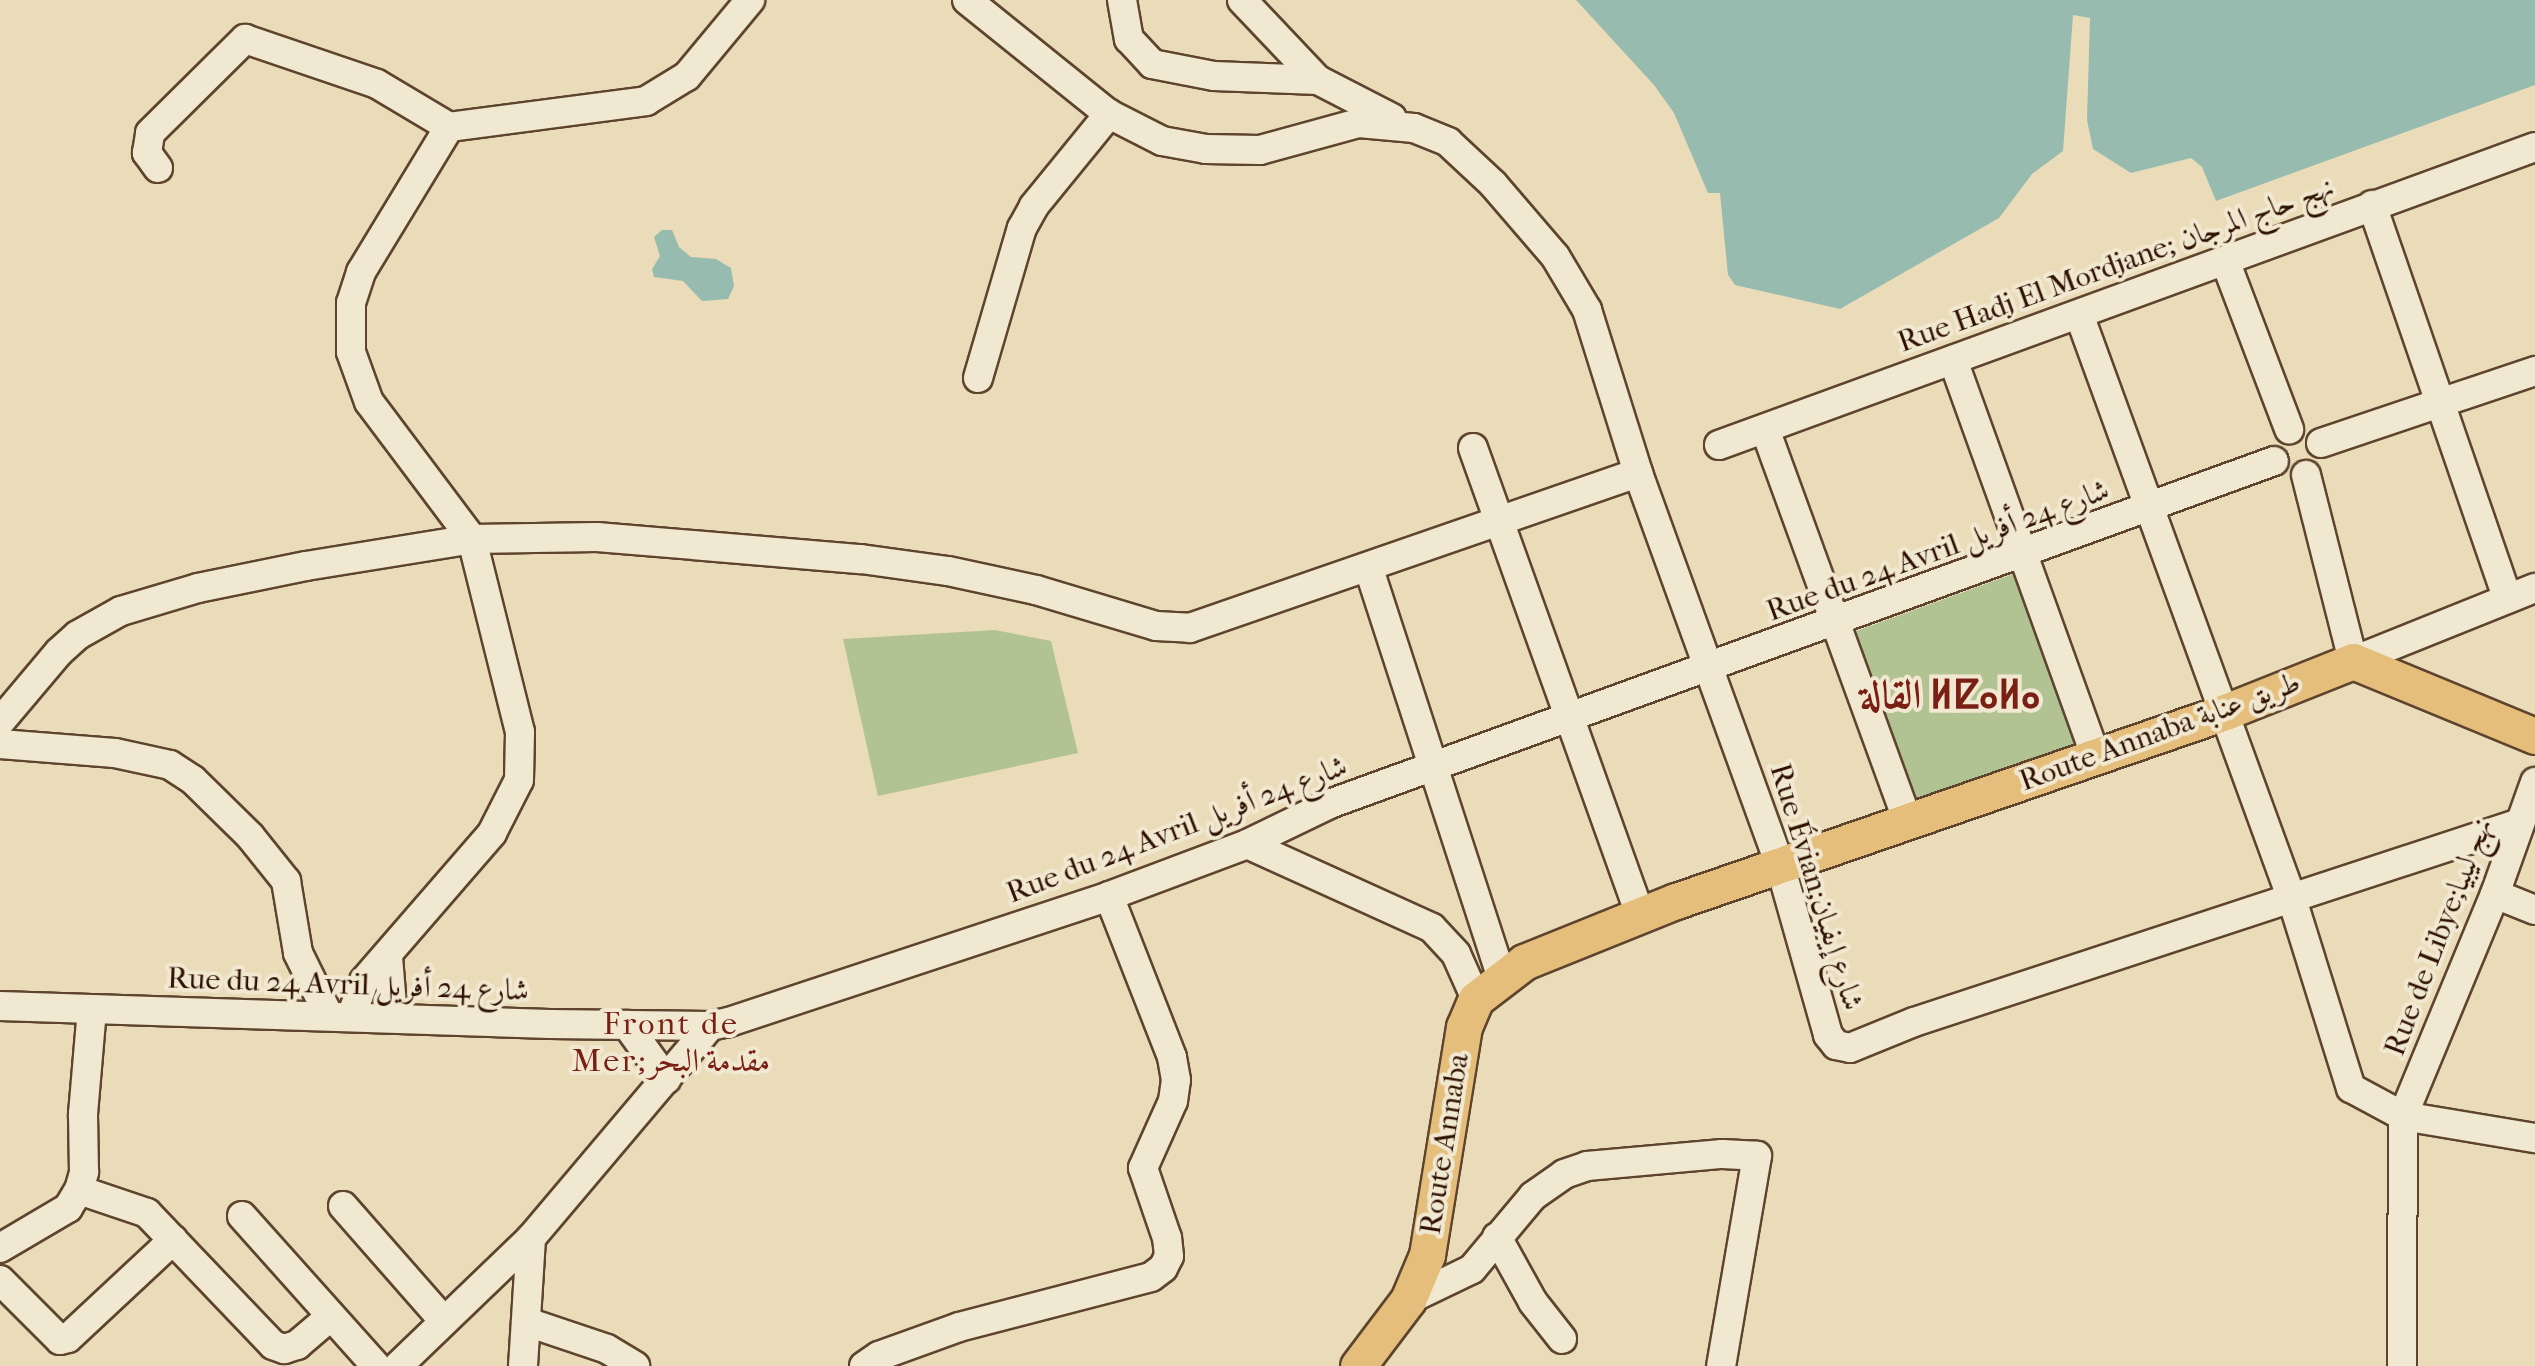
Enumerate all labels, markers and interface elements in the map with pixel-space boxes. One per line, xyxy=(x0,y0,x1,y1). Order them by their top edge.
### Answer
street label: Rue Hadj El Mordjane; نهج حاج المرجان xyxy=(1893,169,2339,361)
street label: Rue du 24 Avril شارع 24 أفريل xyxy=(1762,472,2114,630)
street label: Route Annaba طريق عنابة xyxy=(2015,664,2305,800)
district label: القالة ⵍⵇⴰⵍⴰ xyxy=(1860,671,2040,719)
street label: Rue du 24 Avril شارع 24 أفريل xyxy=(1002,748,1352,912)
street label: Rue Évian;شارع إيفيان xyxy=(1761,759,1871,1015)
street label: Rue de Libye;نهج ليبيا xyxy=(2377,813,2501,1061)
street label: Rue du 24 Avril شارع 24 أفريل xyxy=(167,961,529,1009)
district label: Front de Mer;مقدمة البحر xyxy=(577,1006,765,1081)
street label: Route Annaba xyxy=(1413,1051,1477,1237)

